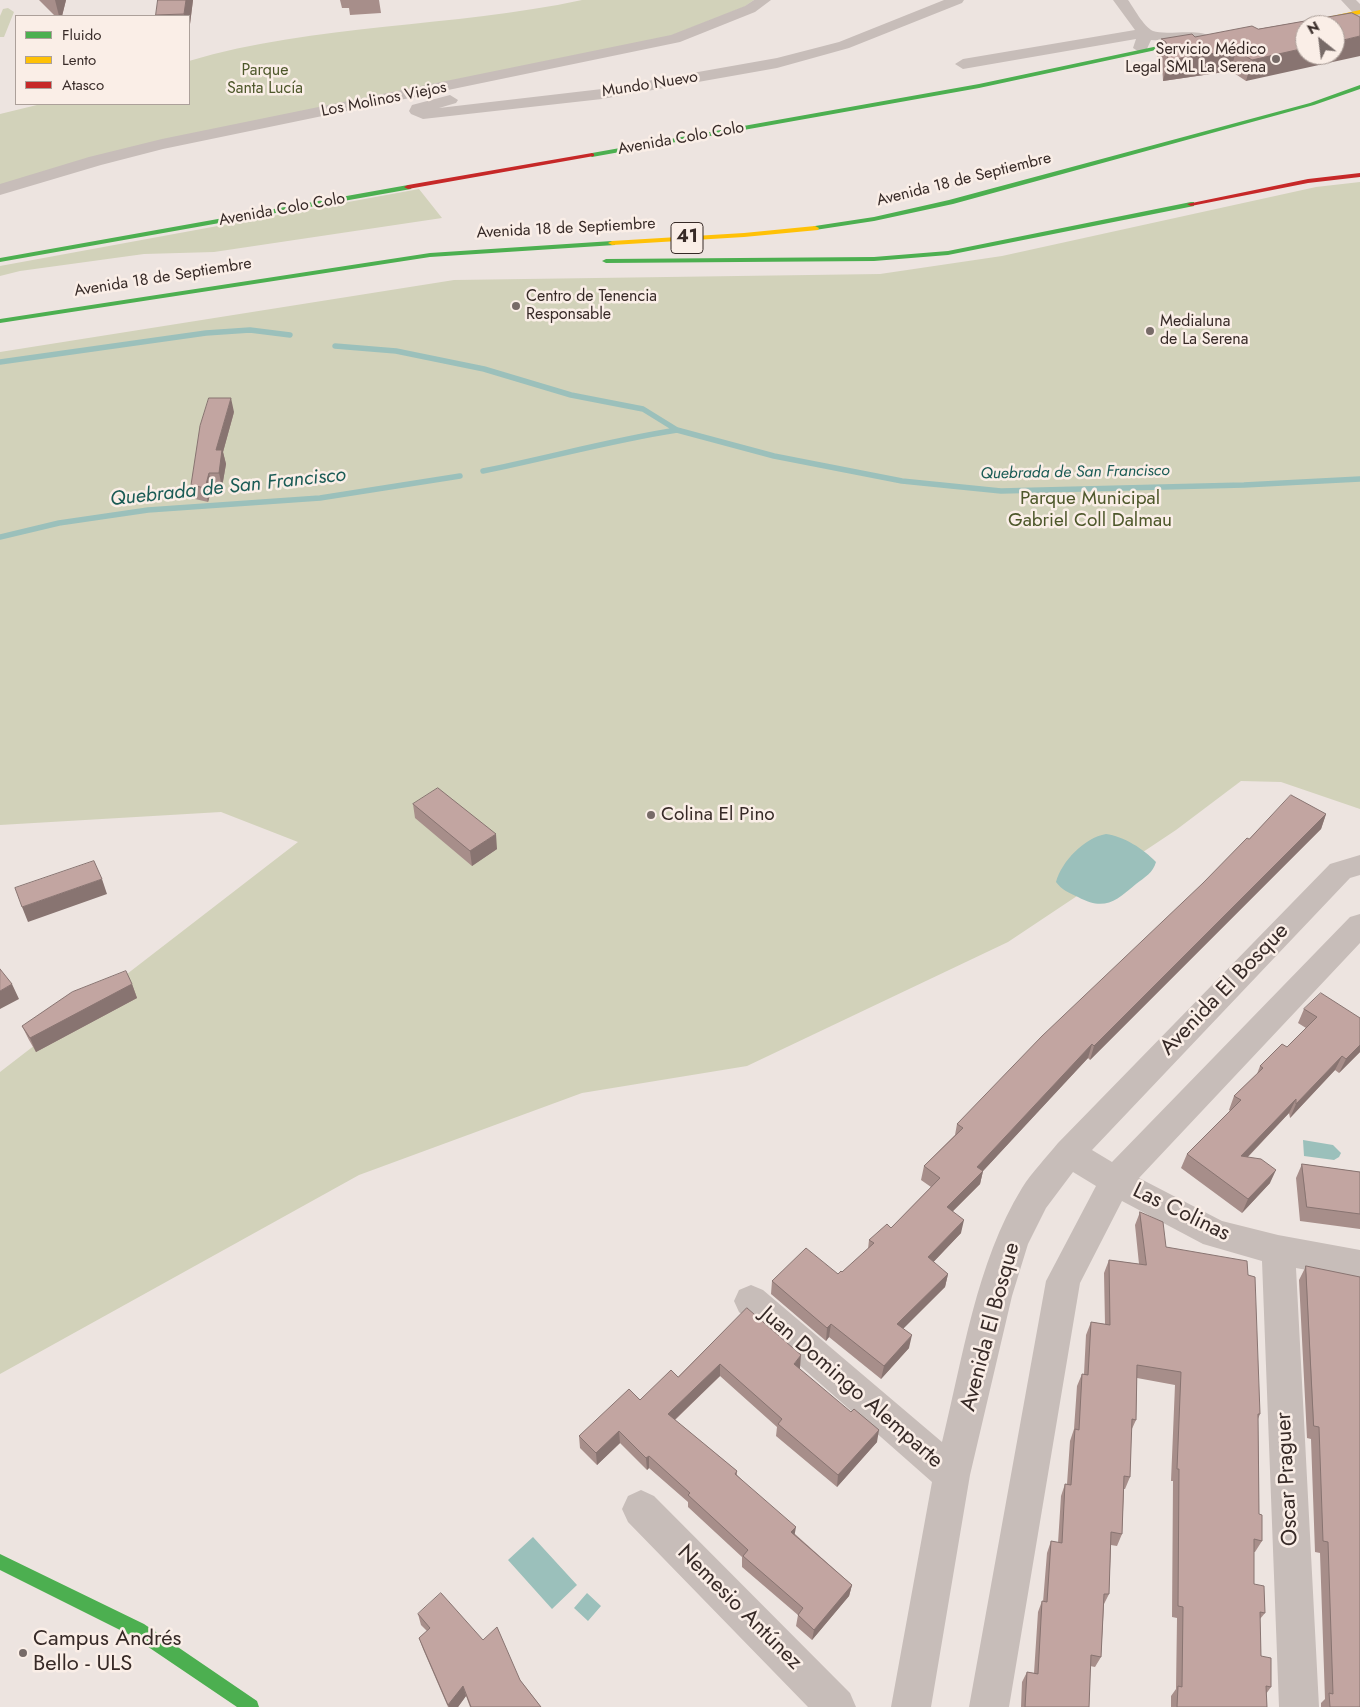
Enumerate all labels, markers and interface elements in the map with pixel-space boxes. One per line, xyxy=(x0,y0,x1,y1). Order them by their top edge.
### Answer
legend xyxy=(15,15,190,105)
north arrow xyxy=(1295,15,1345,65)
text: N xyxy=(1303,16,1323,39)
text: Fluido xyxy=(62,24,101,46)
place label: Servicio Médico Legal SML La Serena xyxy=(1125,40,1266,78)
text: Lento xyxy=(62,49,96,71)
marker: Servicio Médico Legal SML La Serena xyxy=(1270,53,1282,65)
park label: Parque Santa Lucía xyxy=(227,61,303,99)
street label: Mundo Nuevo xyxy=(601,68,699,102)
text: Atasco xyxy=(62,74,104,96)
street label: Los Molinos Viejos xyxy=(320,78,448,122)
street label: Avenida Colo Colo xyxy=(616,118,746,160)
street label: Avenida 18 de Septiembre xyxy=(875,149,1053,211)
street label: Avenida Colo Colo xyxy=(217,189,347,231)
street label: Avenida 18 de Septiembre xyxy=(476,215,656,243)
road number: 41 xyxy=(671,222,703,254)
street label: Avenida 18 de Septiembre xyxy=(73,254,253,302)
place label: Centro de Tenencia Responsable xyxy=(526,287,657,325)
marker: Centro de Tenencia Responsable xyxy=(510,300,522,312)
place label: Medialuna de La Serena xyxy=(1160,312,1248,350)
marker: Medialuna de La Serena xyxy=(1144,325,1156,337)
water label: Quebrada de San Francisco xyxy=(980,462,1170,484)
water label: Quebrada de San Francisco xyxy=(109,464,347,512)
park label: Parque Municipal Gabriel Coll Dalmau xyxy=(1008,488,1172,532)
place label: Colina El Pino xyxy=(661,804,775,826)
marker: Colina El Pino xyxy=(645,809,657,821)
street label: Avenida El Bosque xyxy=(1155,918,1295,1062)
street label: Las Colinas xyxy=(1128,1178,1234,1248)
street label: Avenida El Bosque xyxy=(956,1240,1026,1414)
street label: Juan Domingo Alemparte xyxy=(754,1301,948,1475)
street label: Oscar Praguer xyxy=(1271,1411,1305,1547)
street label: Nemesio Antúnez xyxy=(671,1540,807,1676)
place label: Campus Andrés Bello - ULS xyxy=(33,1627,181,1678)
marker: Campus Andrés Bello - ULS xyxy=(17,1647,29,1659)

